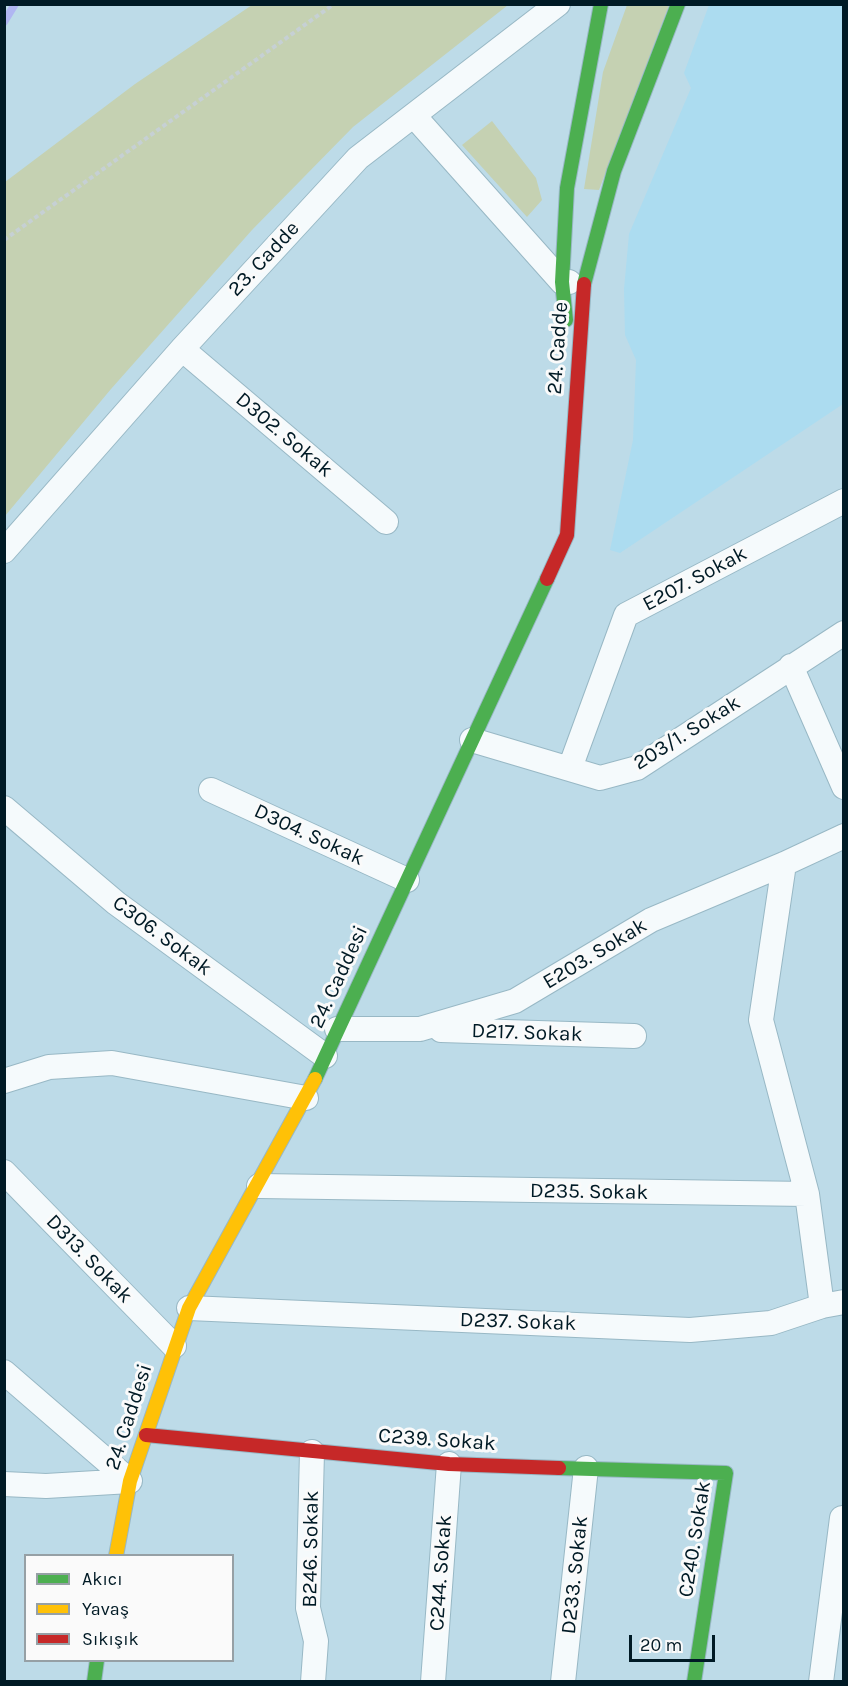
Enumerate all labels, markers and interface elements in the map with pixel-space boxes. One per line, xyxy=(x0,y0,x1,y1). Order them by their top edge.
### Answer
street label: 23. Cadde xyxy=(223,216,305,302)
street label: 24. Cadde xyxy=(542,301,574,395)
street label: D302. Sokak xyxy=(230,387,338,483)
street label: E207. Sokak xyxy=(639,541,751,617)
street label: 203/1. Sokak xyxy=(629,690,745,776)
street label: D304. Sokak xyxy=(250,799,368,871)
street label: C306. Sokak xyxy=(107,890,217,982)
street label: E203. Sokak xyxy=(538,913,652,995)
street label: 24. Caddesi xyxy=(304,922,374,1032)
street label: D217. Sokak xyxy=(471,1018,583,1048)
street label: D235. Sokak xyxy=(530,1178,648,1206)
street label: D313. Sokak xyxy=(40,1209,138,1309)
street label: D237. Sokak xyxy=(459,1307,577,1337)
street label: 24. Caddesi xyxy=(100,1361,158,1473)
street label: C239. Sokak xyxy=(377,1423,497,1457)
street label: C240. Sokak xyxy=(673,1479,717,1599)
street label: B246. Sokak xyxy=(297,1490,325,1608)
street label: C244. Sokak xyxy=(424,1514,458,1632)
street label: D233. Sokak xyxy=(556,1515,594,1635)
legend xyxy=(24,1554,234,1662)
text: Akıcı xyxy=(82,1568,123,1590)
text: Yavaş xyxy=(82,1598,129,1620)
scale bar xyxy=(632,1623,718,1661)
text: Sıkışık xyxy=(82,1628,139,1650)
text: 20 m xyxy=(640,1634,682,1656)

